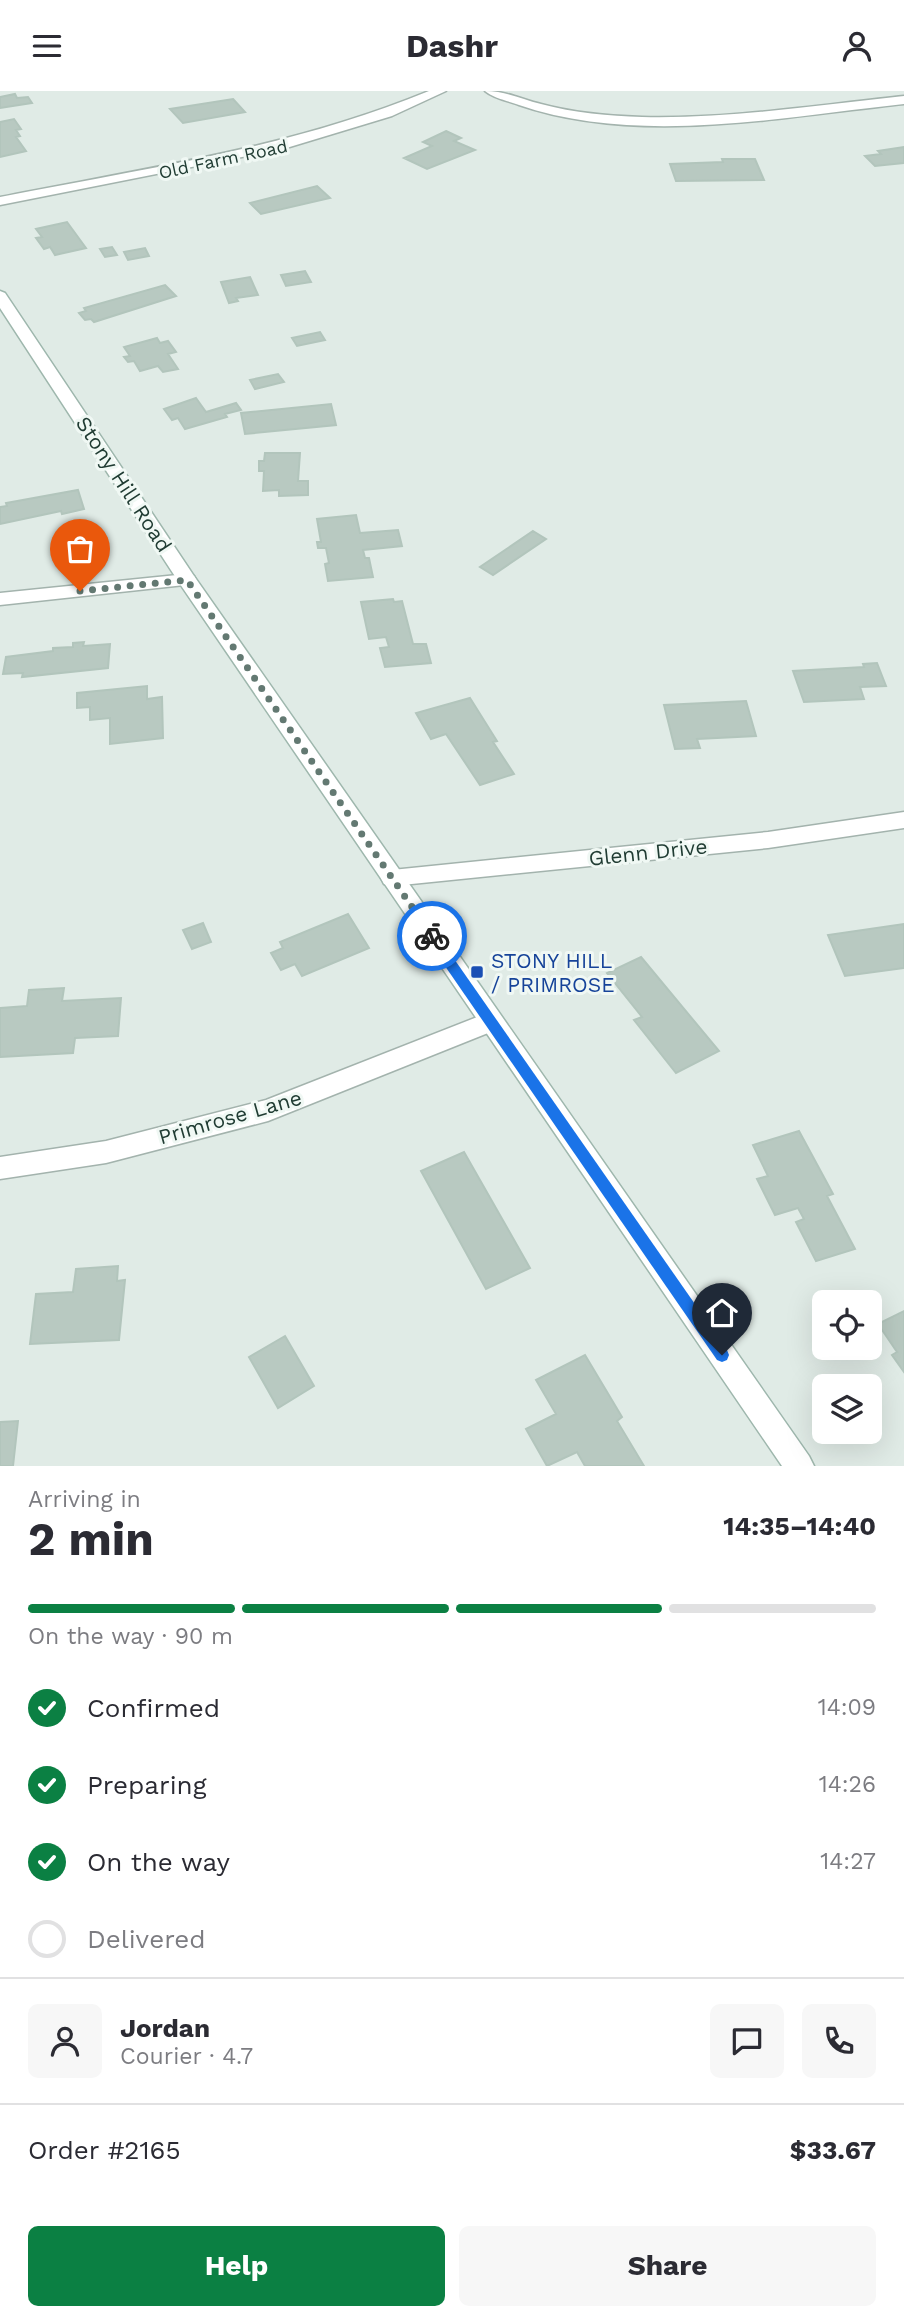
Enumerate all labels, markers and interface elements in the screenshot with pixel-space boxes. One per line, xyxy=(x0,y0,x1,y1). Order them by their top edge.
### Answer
icon: menu xyxy=(28,27,66,65)
text: Dashr xyxy=(406,27,498,65)
icon: person xyxy=(838,27,876,65)
street label: Old Farm Road xyxy=(157,135,289,183)
street label: Stony Hill Road xyxy=(71,412,177,556)
pin xyxy=(50,519,110,591)
icon: bag xyxy=(61,530,99,568)
street label: Glenn Drive xyxy=(587,833,709,871)
courier xyxy=(397,901,467,971)
icon: bike xyxy=(413,917,451,955)
place label: STONY HILL / PRIMROSE xyxy=(491,948,615,997)
marker: STONY HILL / PRIMROSE xyxy=(469,964,485,980)
street label: Primrose Lane xyxy=(156,1085,304,1149)
pin xyxy=(692,1283,752,1355)
map controls xyxy=(812,1290,882,1444)
button: locate xyxy=(812,1290,882,1360)
icon: home xyxy=(703,1294,741,1332)
button: layers xyxy=(812,1374,882,1444)
text: Arriving in xyxy=(28,1486,141,1513)
text: 14:35–14:40 xyxy=(723,1511,876,1541)
text: 2 min xyxy=(28,1512,154,1566)
text: On the way · 90 m xyxy=(28,1623,233,1650)
icon: check xyxy=(28,1689,66,1727)
text: Confirmed xyxy=(87,1693,220,1723)
text: 14:09 xyxy=(818,1694,876,1721)
icon: check xyxy=(28,1766,66,1804)
text: Preparing xyxy=(87,1770,207,1800)
text: 14:26 xyxy=(819,1771,876,1798)
icon: check xyxy=(28,1843,66,1881)
text: On the way xyxy=(87,1847,230,1877)
text: 14:27 xyxy=(820,1848,876,1875)
text: Delivered xyxy=(87,1924,206,1954)
button: person xyxy=(28,2004,102,2078)
button: chat xyxy=(710,2004,784,2078)
button: phone xyxy=(802,2004,876,2078)
text: Jordan xyxy=(120,2013,210,2043)
text: Courier · 4.7 xyxy=(120,2043,253,2070)
text: Order #2165 xyxy=(28,2135,181,2165)
text: $33.67 xyxy=(790,2135,876,2165)
button: Help xyxy=(28,2226,445,2306)
button: Share xyxy=(459,2226,876,2306)

